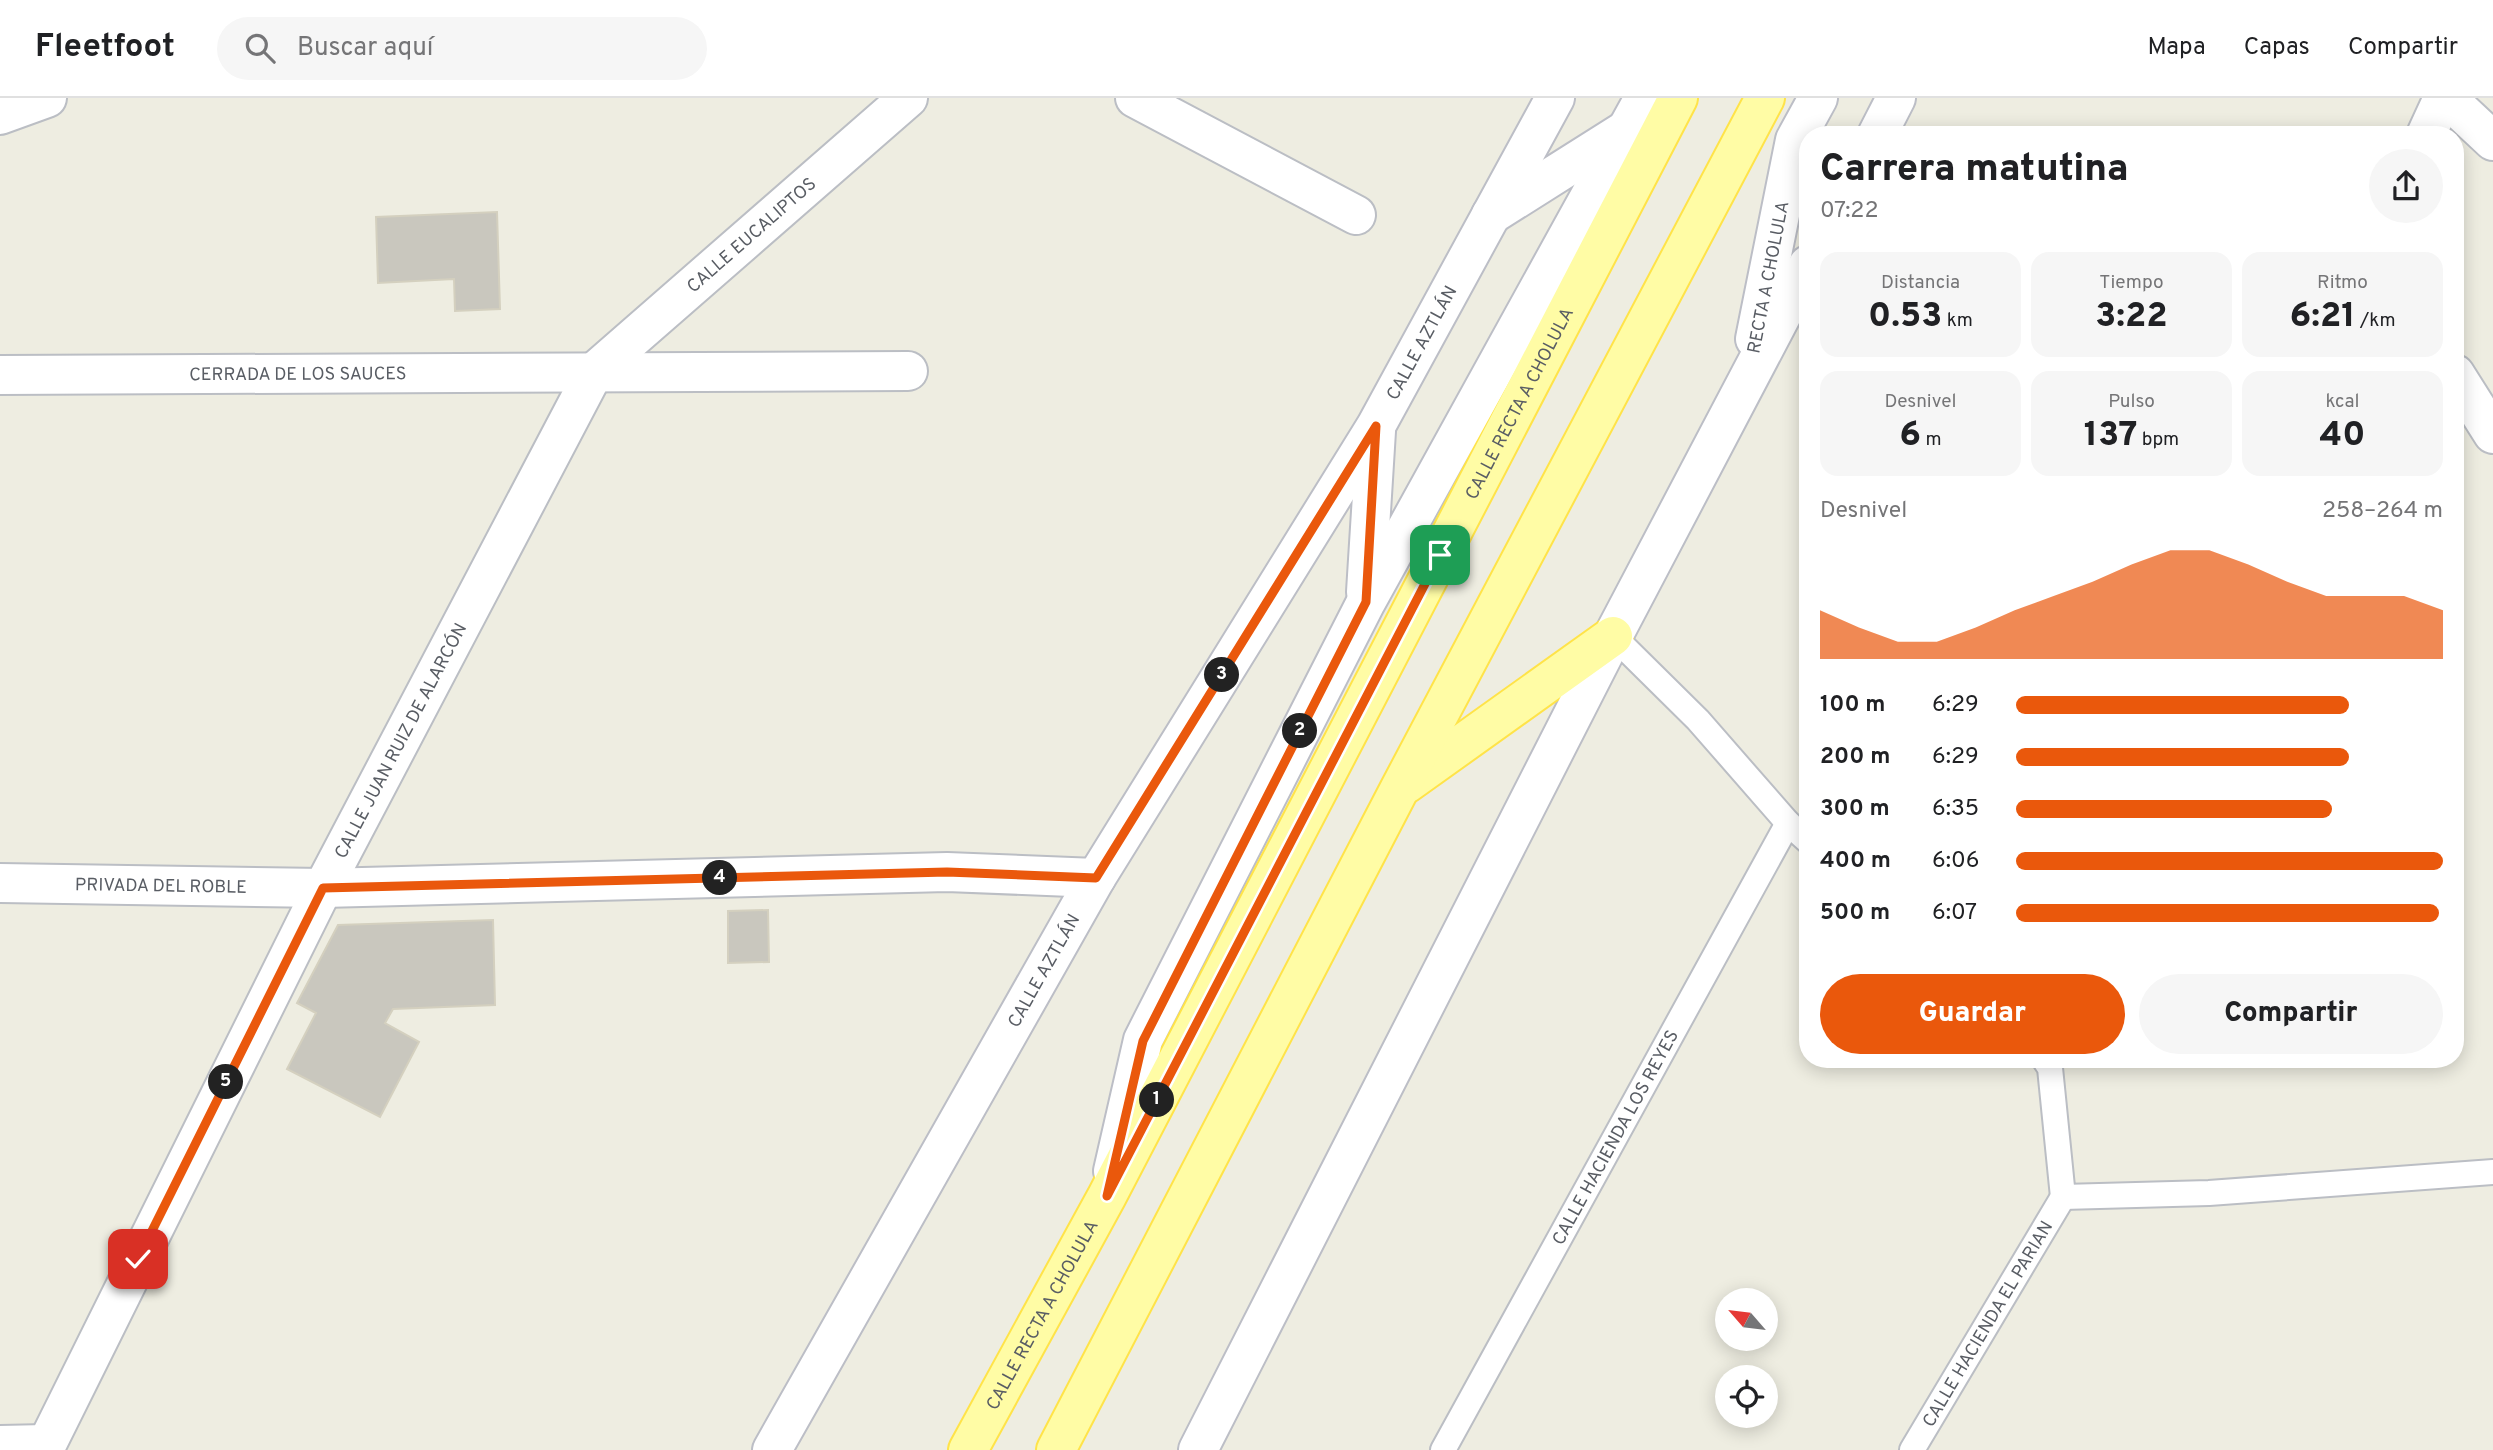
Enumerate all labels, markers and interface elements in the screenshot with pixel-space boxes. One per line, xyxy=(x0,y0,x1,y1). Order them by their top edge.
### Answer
search box xyxy=(217,17,707,80)
text: Fleetfoot xyxy=(35,27,175,69)
icon: search xyxy=(241,29,279,67)
text: Buscar aquí xyxy=(297,32,433,65)
text: Mapa xyxy=(2148,33,2206,63)
text: Capas xyxy=(2244,33,2310,63)
text: Compartir xyxy=(2348,33,2458,63)
text: Carrera matutina xyxy=(1820,146,2129,195)
button: share xyxy=(2369,149,2443,223)
street label: CALLE EUCALIPTOS xyxy=(683,173,822,299)
text: 07:22 xyxy=(1820,197,1879,226)
street label: RECTA A CHOLULA xyxy=(1743,199,1796,355)
text: Distancia xyxy=(1881,271,1960,295)
text: Tiempo xyxy=(2099,271,2164,295)
text: Ritmo xyxy=(2317,271,2368,295)
street label: CALLE AZTLÁN xyxy=(1382,282,1463,405)
text: 0.53 xyxy=(1868,295,1942,339)
text: 3:22 xyxy=(2095,295,2168,339)
text: 6:21 xyxy=(2289,295,2356,339)
street label: CALLE RECTA A CHOLULA xyxy=(1461,304,1580,504)
text: km xyxy=(1942,309,1973,333)
text: /km xyxy=(2356,309,2396,333)
street label: CERRADA DE LOS SAUCES xyxy=(189,363,407,387)
text: Desnivel xyxy=(1884,390,1957,414)
text: Pulso xyxy=(2108,390,2155,414)
text: kcal xyxy=(2326,390,2359,414)
text: 6 xyxy=(1899,414,1921,458)
text: 137 xyxy=(2084,414,2137,458)
text: 40 xyxy=(2320,414,2365,458)
text: m xyxy=(1921,428,1942,452)
text: bpm xyxy=(2137,428,2179,452)
text: Desnivel xyxy=(1820,497,1907,526)
text: 258–264 m xyxy=(2322,497,2443,526)
pin xyxy=(1410,525,1470,585)
icon: arrive xyxy=(1421,536,1459,574)
street label: CALLE JUAN RUIZ DE ALARCÓN xyxy=(330,619,473,863)
pin: 3 xyxy=(1204,658,1240,692)
text: 3 xyxy=(1216,662,1227,686)
text: 100 m xyxy=(1820,691,1885,720)
text: 6:29 xyxy=(1932,691,1979,720)
pin: 2 xyxy=(1282,714,1318,748)
text: 2 xyxy=(1294,718,1305,742)
text: 200 m xyxy=(1820,743,1890,772)
text: 6:29 xyxy=(1932,743,1979,772)
text: 300 m xyxy=(1820,795,1890,824)
text: 6:35 xyxy=(1932,795,1979,824)
text: 400 m xyxy=(1820,847,1891,876)
text: 6:06 xyxy=(1932,847,1979,876)
pin: 4 xyxy=(702,860,738,896)
text: 4 xyxy=(713,865,726,889)
street label: PRIVADA DEL ROBLE xyxy=(75,874,247,900)
text: 500 m xyxy=(1820,899,1890,928)
text: 6:07 xyxy=(1932,899,1977,928)
street label: CALLE AZTLÁN xyxy=(1004,910,1086,1032)
button: Guardar xyxy=(1820,974,2125,1054)
button: Compartir xyxy=(2139,974,2443,1054)
street label: CALLE HACIENDA LOS REYES xyxy=(1548,1026,1685,1250)
pin: 5 xyxy=(208,1065,244,1100)
text: 5 xyxy=(220,1069,231,1093)
pin: 1 xyxy=(1140,1082,1174,1118)
text: 1 xyxy=(1153,1087,1160,1111)
street label: CALLE RECTA A CHOLULA xyxy=(982,1217,1105,1415)
street label: CALLE HACIENDA EL PARIAN xyxy=(1918,1217,2059,1432)
pin xyxy=(108,1229,168,1289)
icon: check xyxy=(119,1240,157,1278)
north arrow xyxy=(1715,1288,1778,1351)
map controls xyxy=(1715,1288,1778,1428)
button: locate xyxy=(1715,1365,1778,1428)

